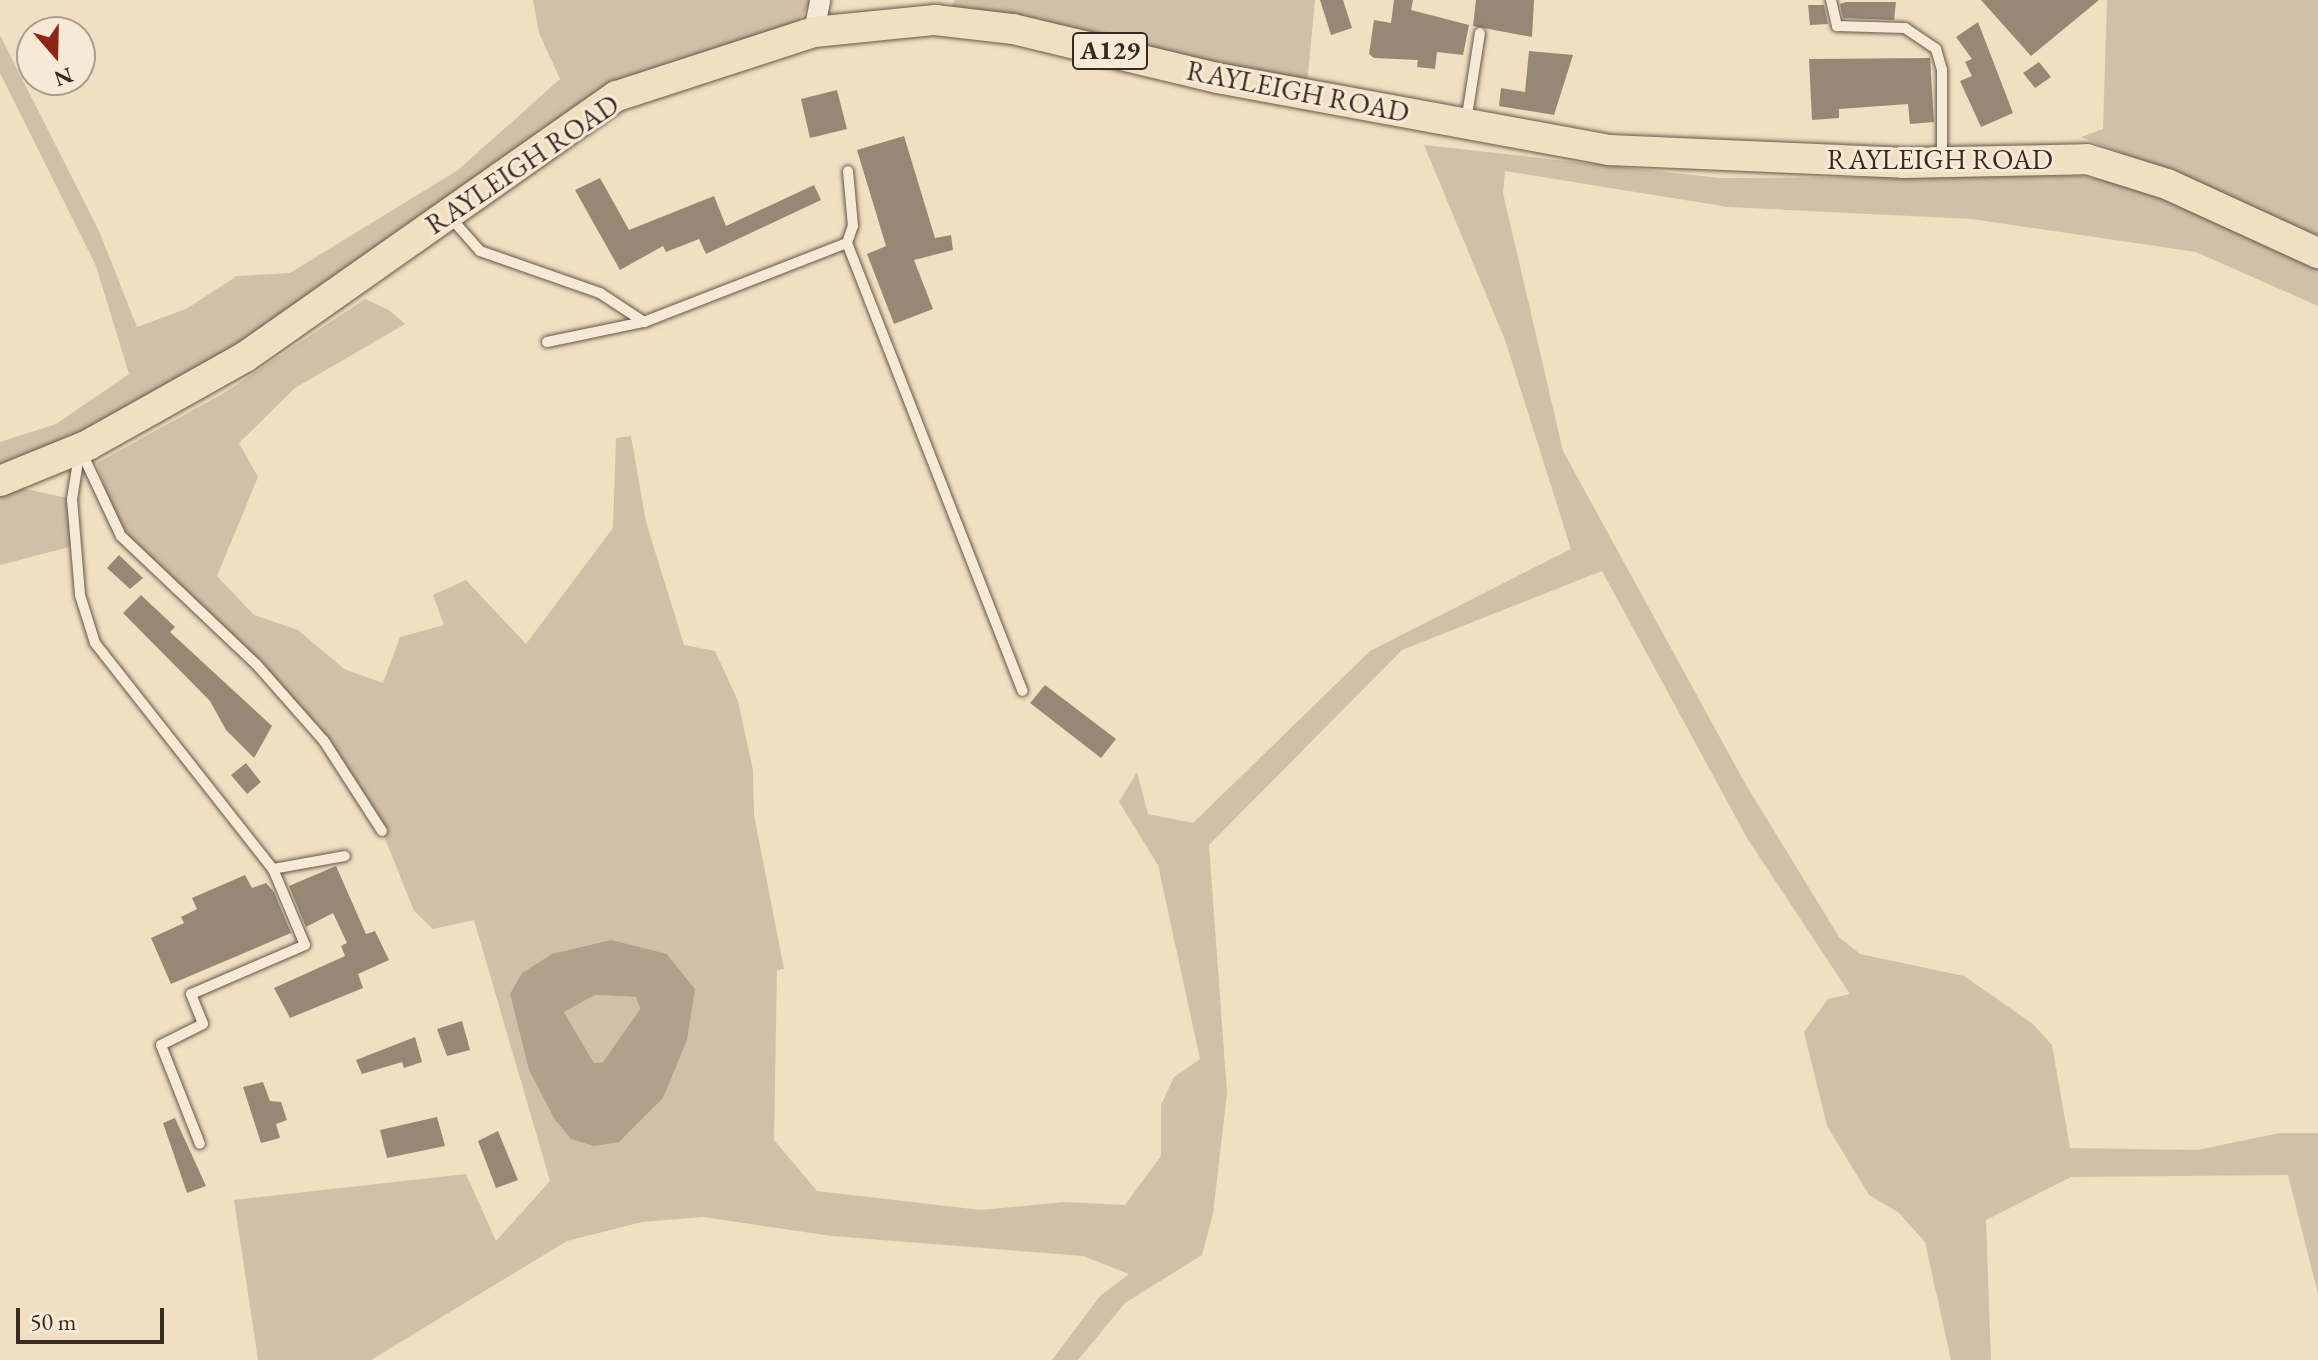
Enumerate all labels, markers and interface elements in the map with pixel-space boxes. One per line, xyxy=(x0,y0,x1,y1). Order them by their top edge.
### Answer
north arrow xyxy=(16,16,96,96)
road number: A129 xyxy=(1072,29,1148,73)
street label: RAYLEIGH ROAD xyxy=(1184,53,1412,129)
text: N xyxy=(50,60,77,94)
street label: RAYLEIGH ROAD xyxy=(419,87,625,241)
street label: RAYLEIGH ROAD xyxy=(1827,142,2053,176)
scale bar xyxy=(20,1292,168,1342)
text: 50 m xyxy=(30,1306,77,1337)

